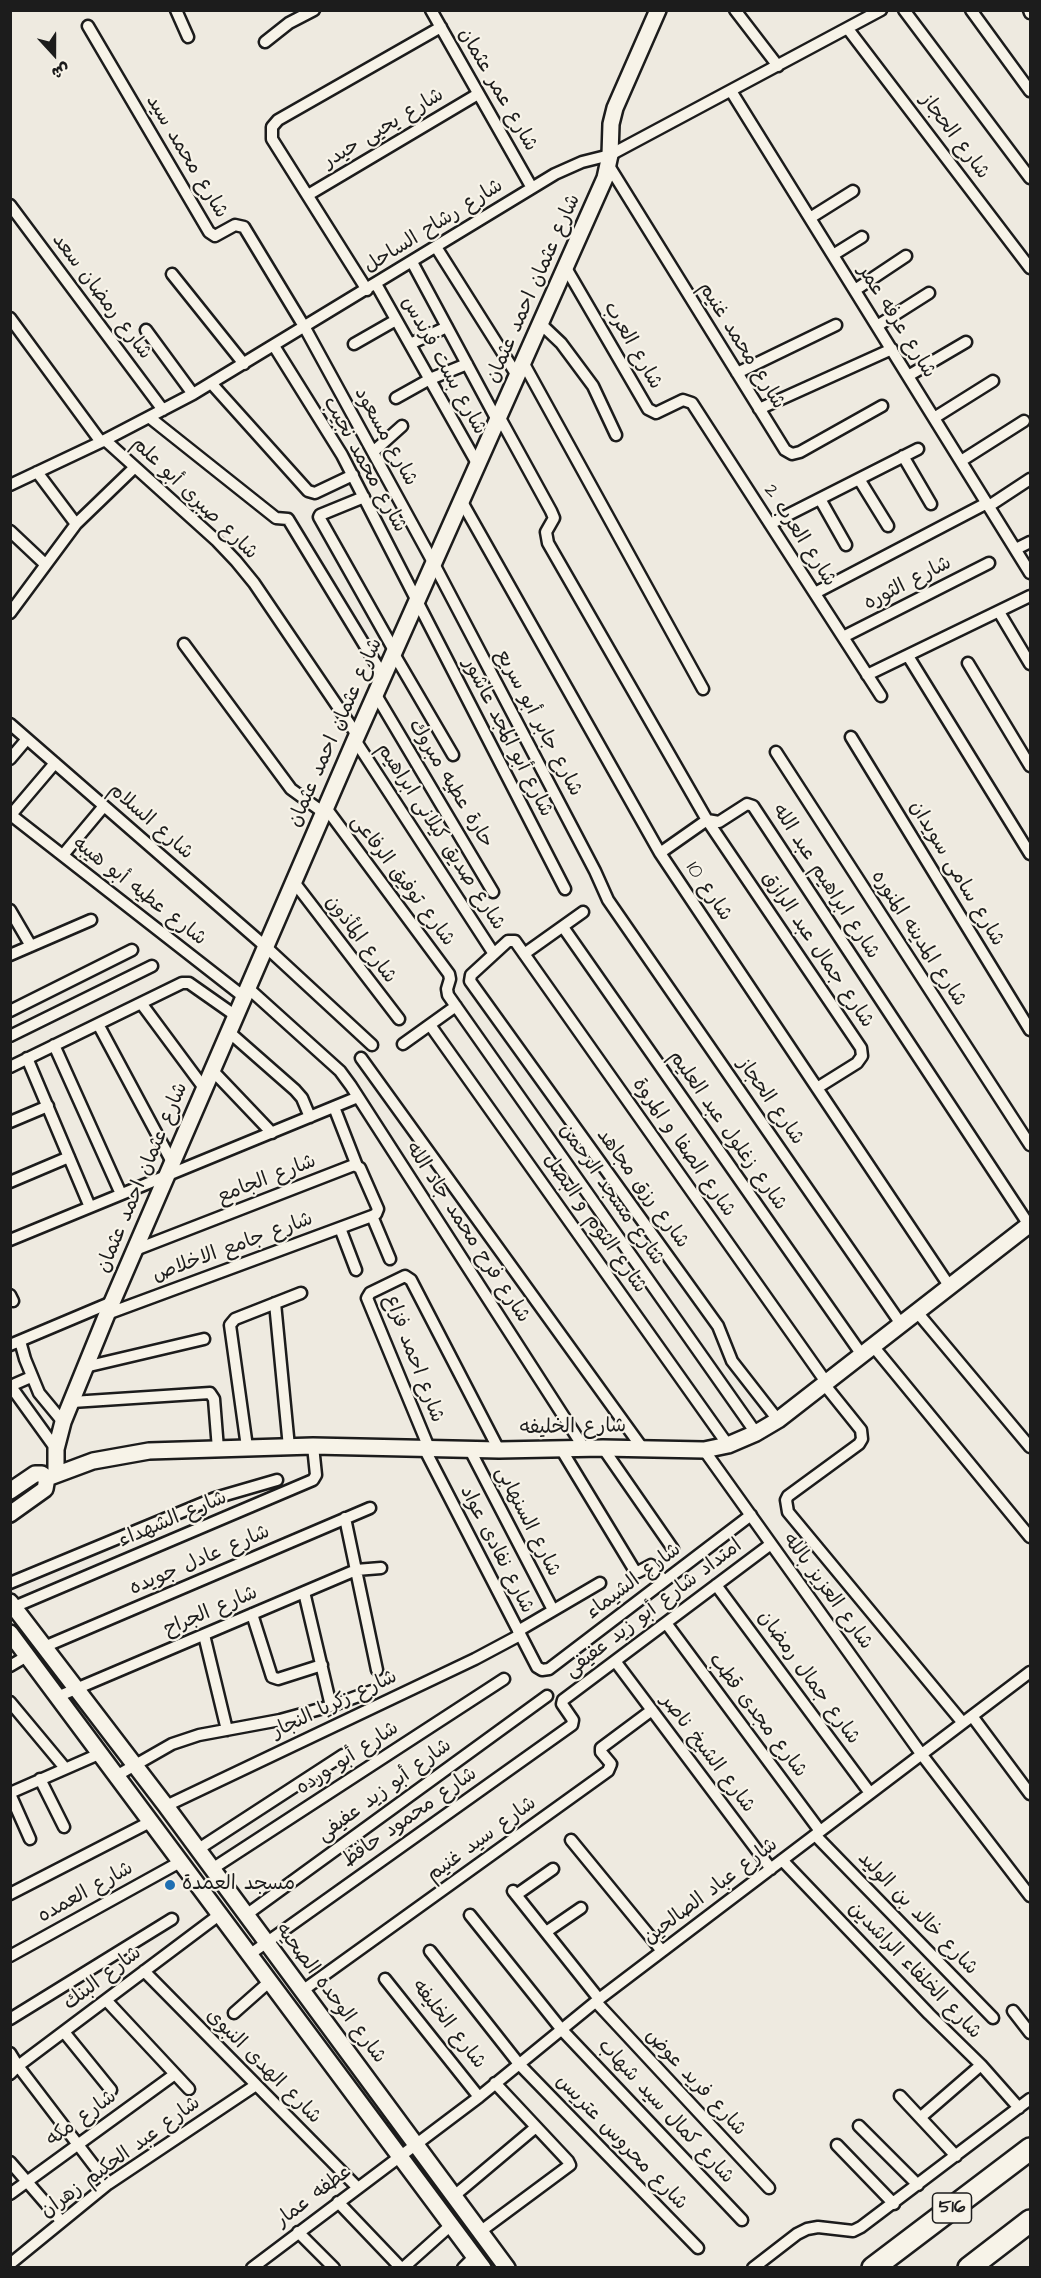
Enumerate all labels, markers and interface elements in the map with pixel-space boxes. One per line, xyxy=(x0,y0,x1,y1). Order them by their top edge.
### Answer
north arrow xyxy=(24,24,84,84)
street label: شارع عمر عثمان xyxy=(452,24,542,156)
text: ش xyxy=(48,57,73,84)
street label: شارع يحيى حيدر xyxy=(319,84,449,174)
street label: شارع الحجاز xyxy=(914,89,994,185)
street label: شارع محمد سيد xyxy=(140,91,232,223)
street label: شارع رشاح الساحل xyxy=(360,175,508,279)
street label: شارع عثمان احمد عثمان xyxy=(481,191,587,387)
street label: شارع رمضان سعد xyxy=(46,229,156,365)
street label: شارع عرفه عمر xyxy=(852,261,940,383)
street label: شارع محمد غنيم xyxy=(692,278,790,414)
street label: شارع بست فرندس xyxy=(395,293,491,439)
street label: شارع العرب xyxy=(597,298,667,394)
street label: شارع مسعود xyxy=(348,383,422,491)
street label: شارع محمد نجيب xyxy=(317,393,411,537)
street label: شارع صبرى أبو علم xyxy=(126,433,262,565)
street label: شارع العرب 2 xyxy=(757,480,841,592)
street label: شارع الثوره xyxy=(860,552,956,616)
street label: شارع عثمان احمد عثمان xyxy=(283,635,389,831)
street label: شارع جابر أبو سريع xyxy=(489,645,587,801)
street label: شارع أبو المجد عاشور xyxy=(457,655,557,821)
street label: حارة عطيه مبروك xyxy=(402,715,498,853)
street label: شارع صديق كيلانى ابراهيم xyxy=(370,739,510,935)
street label: شارع السلام xyxy=(103,779,197,865)
street label: شارع سامى سويدان xyxy=(903,797,1009,951)
street label: شارع ابراهيم عبد الله xyxy=(766,800,884,964)
street label: شارع توفيق الرفاعى xyxy=(345,810,459,952)
street label: شارع عطيه أبو هيبه xyxy=(67,832,211,952)
street label: شارع 10 xyxy=(679,858,737,926)
street label: شارع المدينه المنوره xyxy=(865,866,971,1012)
street label: شارع جمال عبد الرازق xyxy=(756,867,878,1033)
street label: شارع المأذون xyxy=(319,891,401,989)
street label: شارع زغلول عبد العليم xyxy=(663,1046,791,1216)
street label: شارع الحجاز xyxy=(731,1054,809,1150)
street label: شارع الصفا و المروة xyxy=(626,1074,740,1222)
street label: شارع عثمان احمد عثمان xyxy=(92,1079,194,1277)
street label: شارع مسجد الرحمن xyxy=(553,1119,669,1271)
street label: شارع رزق مجاهد xyxy=(590,1124,694,1254)
street label: شارع فرح محمد جاد الله xyxy=(400,1138,534,1328)
street label: شارع الثوم و البصل xyxy=(537,1149,651,1299)
street label: شارع الجامع xyxy=(214,1150,320,1210)
street label: شارع جامع الاخلاص xyxy=(150,1208,316,1288)
street label: شارع احمد فزاع xyxy=(378,1292,448,1426)
street label: شارع الخليفه xyxy=(520,1415,626,1441)
street label: شارع السنهابى xyxy=(489,1463,565,1581)
street label: شارع نفادى عواد xyxy=(453,1482,539,1618)
street label: شارع الشهداء xyxy=(115,1486,231,1554)
street label: شارع عادل جويده xyxy=(126,1521,274,1601)
street label: شارع العزيز بالله xyxy=(777,1529,877,1655)
street label: امتداد شارع أبو زيد عفيفى xyxy=(561,1535,747,1683)
street label: شارع الشيماء xyxy=(582,1538,686,1626)
street label: شارع الجراح xyxy=(161,1582,261,1642)
street label: شارع جمال رمضان xyxy=(751,1606,865,1750)
street label: شارع مجدى قطب xyxy=(702,1649,812,1783)
street label: شارع زكريا النجار xyxy=(269,1666,401,1744)
street label: شارع الشيخ ناصر xyxy=(655,1690,759,1818)
street label: شارع أبو ورده xyxy=(292,1717,404,1801)
street label: شارع أبو زيد عفيفى xyxy=(313,1734,457,1848)
street label: شارع محمود حافظ xyxy=(338,1762,482,1874)
street label: شارع سيد غنيم xyxy=(422,1792,542,1888)
street label: شارع عباد الصالحين xyxy=(639,1834,783,1950)
street label: شارع خالد بن الوليد xyxy=(852,1847,982,1981)
street label: شارع العمده xyxy=(34,1857,138,1929)
place label: مسجد العمدة xyxy=(182,1873,295,1897)
marker: مسجد العمدة xyxy=(163,1878,177,1892)
street label: شارع الخلفاء الراشدين xyxy=(842,1897,986,2045)
street label: شارع الوحده الصحيه xyxy=(269,1919,391,2069)
street label: شارع البنك xyxy=(59,1942,147,2016)
street label: شارع الخليفه xyxy=(406,1976,490,2074)
street label: شارع الهدى النبوى xyxy=(200,2004,326,2130)
street label: شارع فريد عوض xyxy=(639,2024,751,2142)
street label: شارع كمال سيد شهاب xyxy=(592,2035,738,2189)
street label: شارع محروس عتريس xyxy=(550,2070,692,2216)
street label: شارع مكه xyxy=(42,2086,122,2152)
street label: شارع عبد الحكيم زهران xyxy=(36,2092,206,2224)
street label: عطفه عمار xyxy=(271,2161,357,2233)
road number: 516 xyxy=(932,2193,972,2223)

